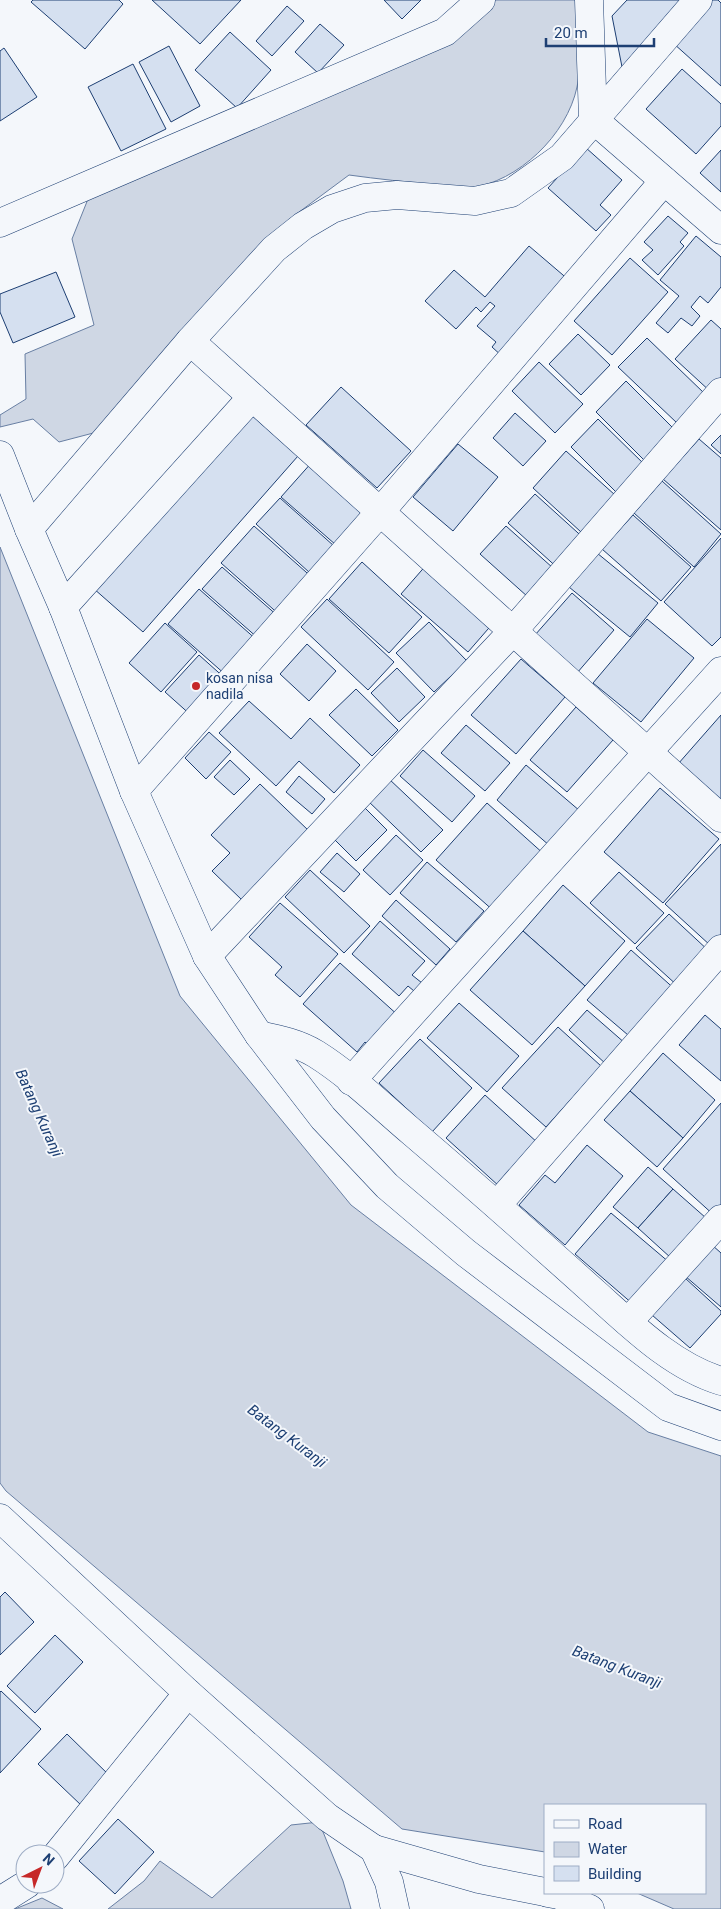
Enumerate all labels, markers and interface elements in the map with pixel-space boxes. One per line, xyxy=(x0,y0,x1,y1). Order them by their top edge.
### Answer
scale bar xyxy=(546,15,654,47)
text: 20 m xyxy=(554,24,588,42)
place label: kosan nisa nadila xyxy=(206,670,273,702)
marker: kosan nisa nadila xyxy=(190,680,202,692)
water label: Batang Kuranji xyxy=(12,1066,67,1160)
water label: Batang Kuranji xyxy=(244,1400,330,1472)
water label: Batang Kuranji xyxy=(570,1642,665,1692)
legend xyxy=(544,1804,706,1894)
text: Road xyxy=(588,1815,622,1833)
text: Water xyxy=(588,1840,627,1858)
north arrow xyxy=(15,1844,65,1894)
text: N xyxy=(40,1850,58,1869)
text: Building xyxy=(588,1865,642,1883)

